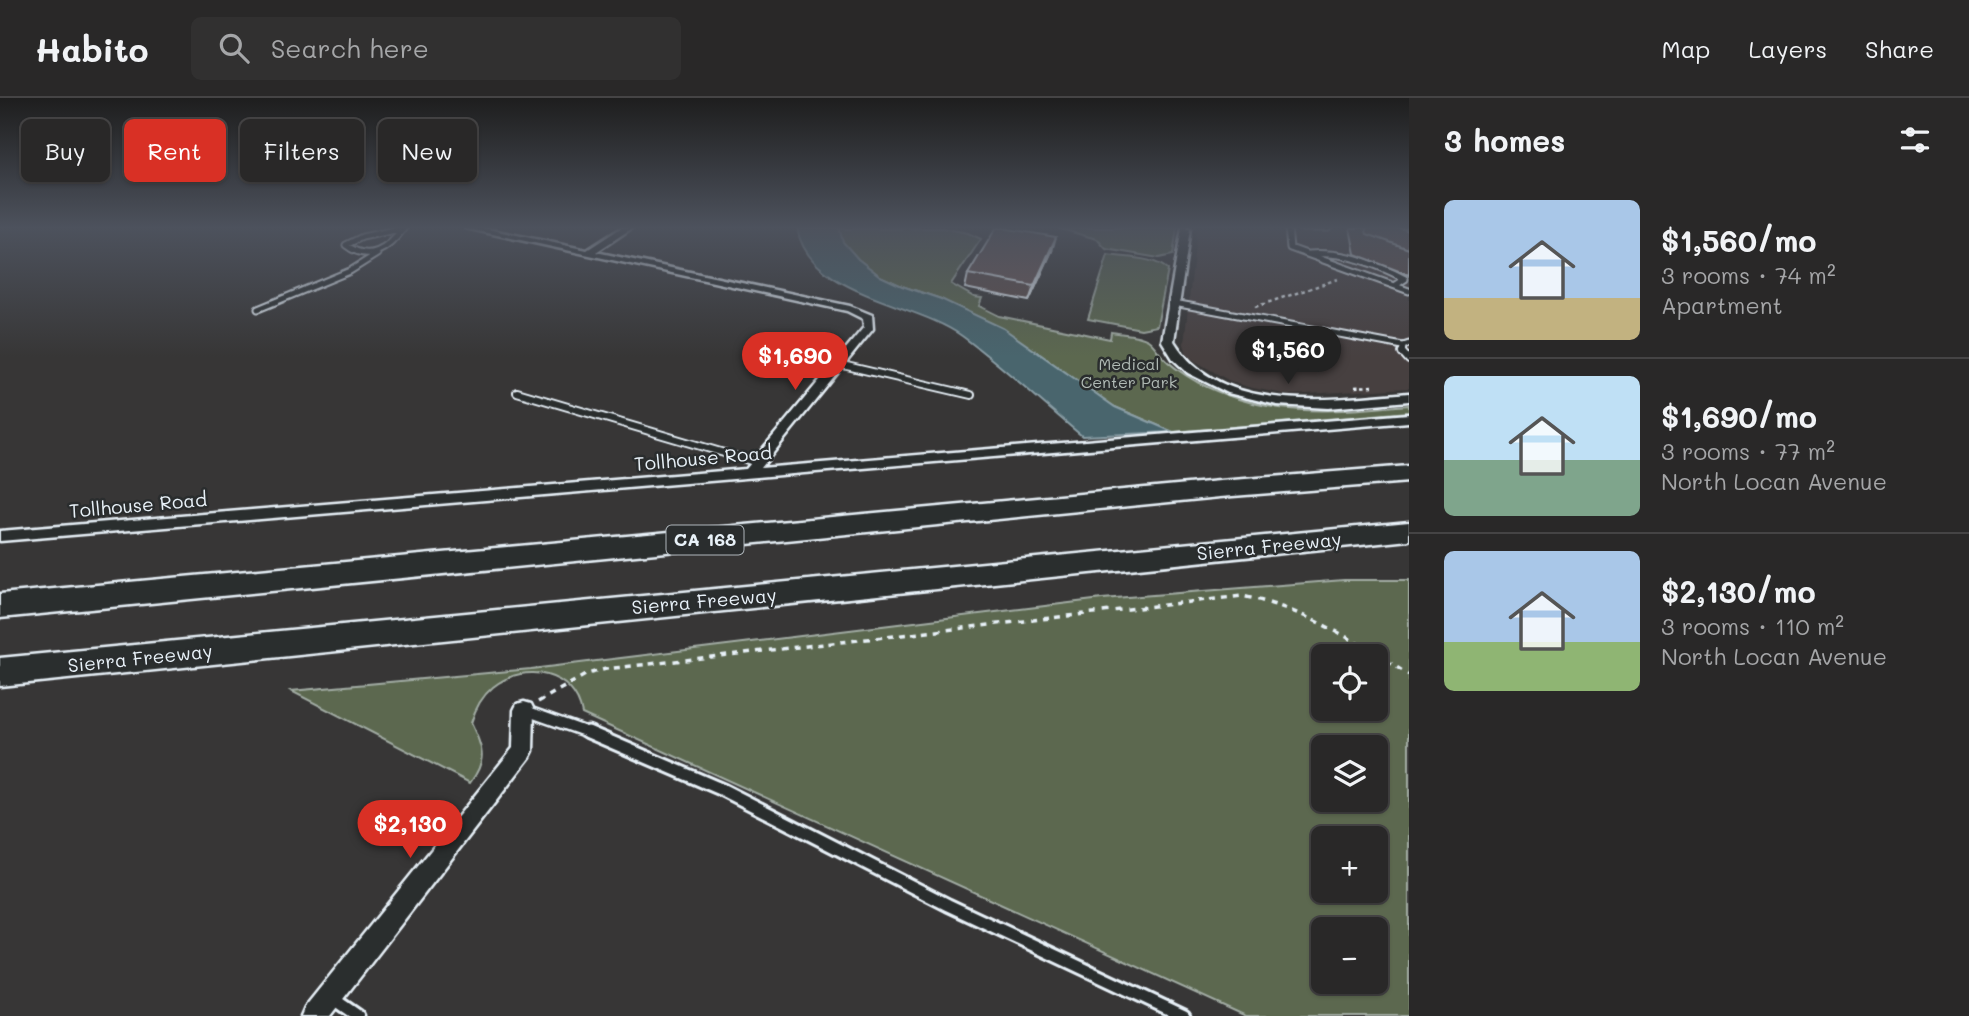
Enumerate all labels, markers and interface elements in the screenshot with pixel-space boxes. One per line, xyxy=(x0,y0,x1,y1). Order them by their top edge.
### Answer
search box xyxy=(191,17,681,80)
text: Habito xyxy=(35,27,149,70)
icon: search xyxy=(215,29,253,67)
text: Search here xyxy=(271,31,429,65)
text: Map xyxy=(1662,33,1710,64)
text: Layers xyxy=(1748,33,1827,64)
text: Share xyxy=(1865,33,1934,64)
chip: Buy xyxy=(21,119,110,182)
chip: Rent xyxy=(124,119,226,182)
chip: Filters xyxy=(240,119,364,182)
chip: New xyxy=(378,119,477,182)
text: 3 homes xyxy=(1444,120,1565,160)
icon: filters xyxy=(1896,121,1934,159)
text: $1,560/mo xyxy=(1661,220,1817,260)
icon: home xyxy=(1500,228,1584,312)
text: 3 rooms · 74 m² xyxy=(1661,260,1836,290)
text: Apartment xyxy=(1661,290,1783,320)
pin: $1,560 xyxy=(1231,327,1345,386)
pin: $1,690 xyxy=(738,332,852,392)
text: $1,560 xyxy=(1251,334,1325,364)
text: $1,690 xyxy=(758,340,832,370)
park label: Medical Center Park xyxy=(1081,353,1177,392)
text: $1,690/mo xyxy=(1661,396,1817,436)
icon: home xyxy=(1500,404,1584,488)
text: 3 rooms · 77 m² xyxy=(1661,436,1835,466)
street label: Tollhouse Road xyxy=(633,439,773,476)
text: North Locan Avenue xyxy=(1661,466,1887,496)
street label: Tollhouse Road xyxy=(68,486,208,523)
street label: Sierra Freeway xyxy=(1195,525,1343,566)
road number: CA 168 xyxy=(666,526,744,555)
text: $2,130/mo xyxy=(1661,571,1816,611)
icon: home xyxy=(1500,579,1584,663)
street label: Sierra Freeway xyxy=(630,582,777,619)
text: 3 rooms · 110 m² xyxy=(1661,611,1844,641)
street label: Sierra Freeway xyxy=(66,637,214,678)
text: North Locan Avenue xyxy=(1661,641,1887,671)
map controls xyxy=(1311,644,1388,994)
button: locate xyxy=(1311,644,1388,721)
button: layers xyxy=(1311,735,1388,812)
pin: $2,130 xyxy=(353,800,467,860)
text: $2,130 xyxy=(374,808,446,838)
button: + xyxy=(1311,826,1388,903)
button: − xyxy=(1311,917,1388,994)

